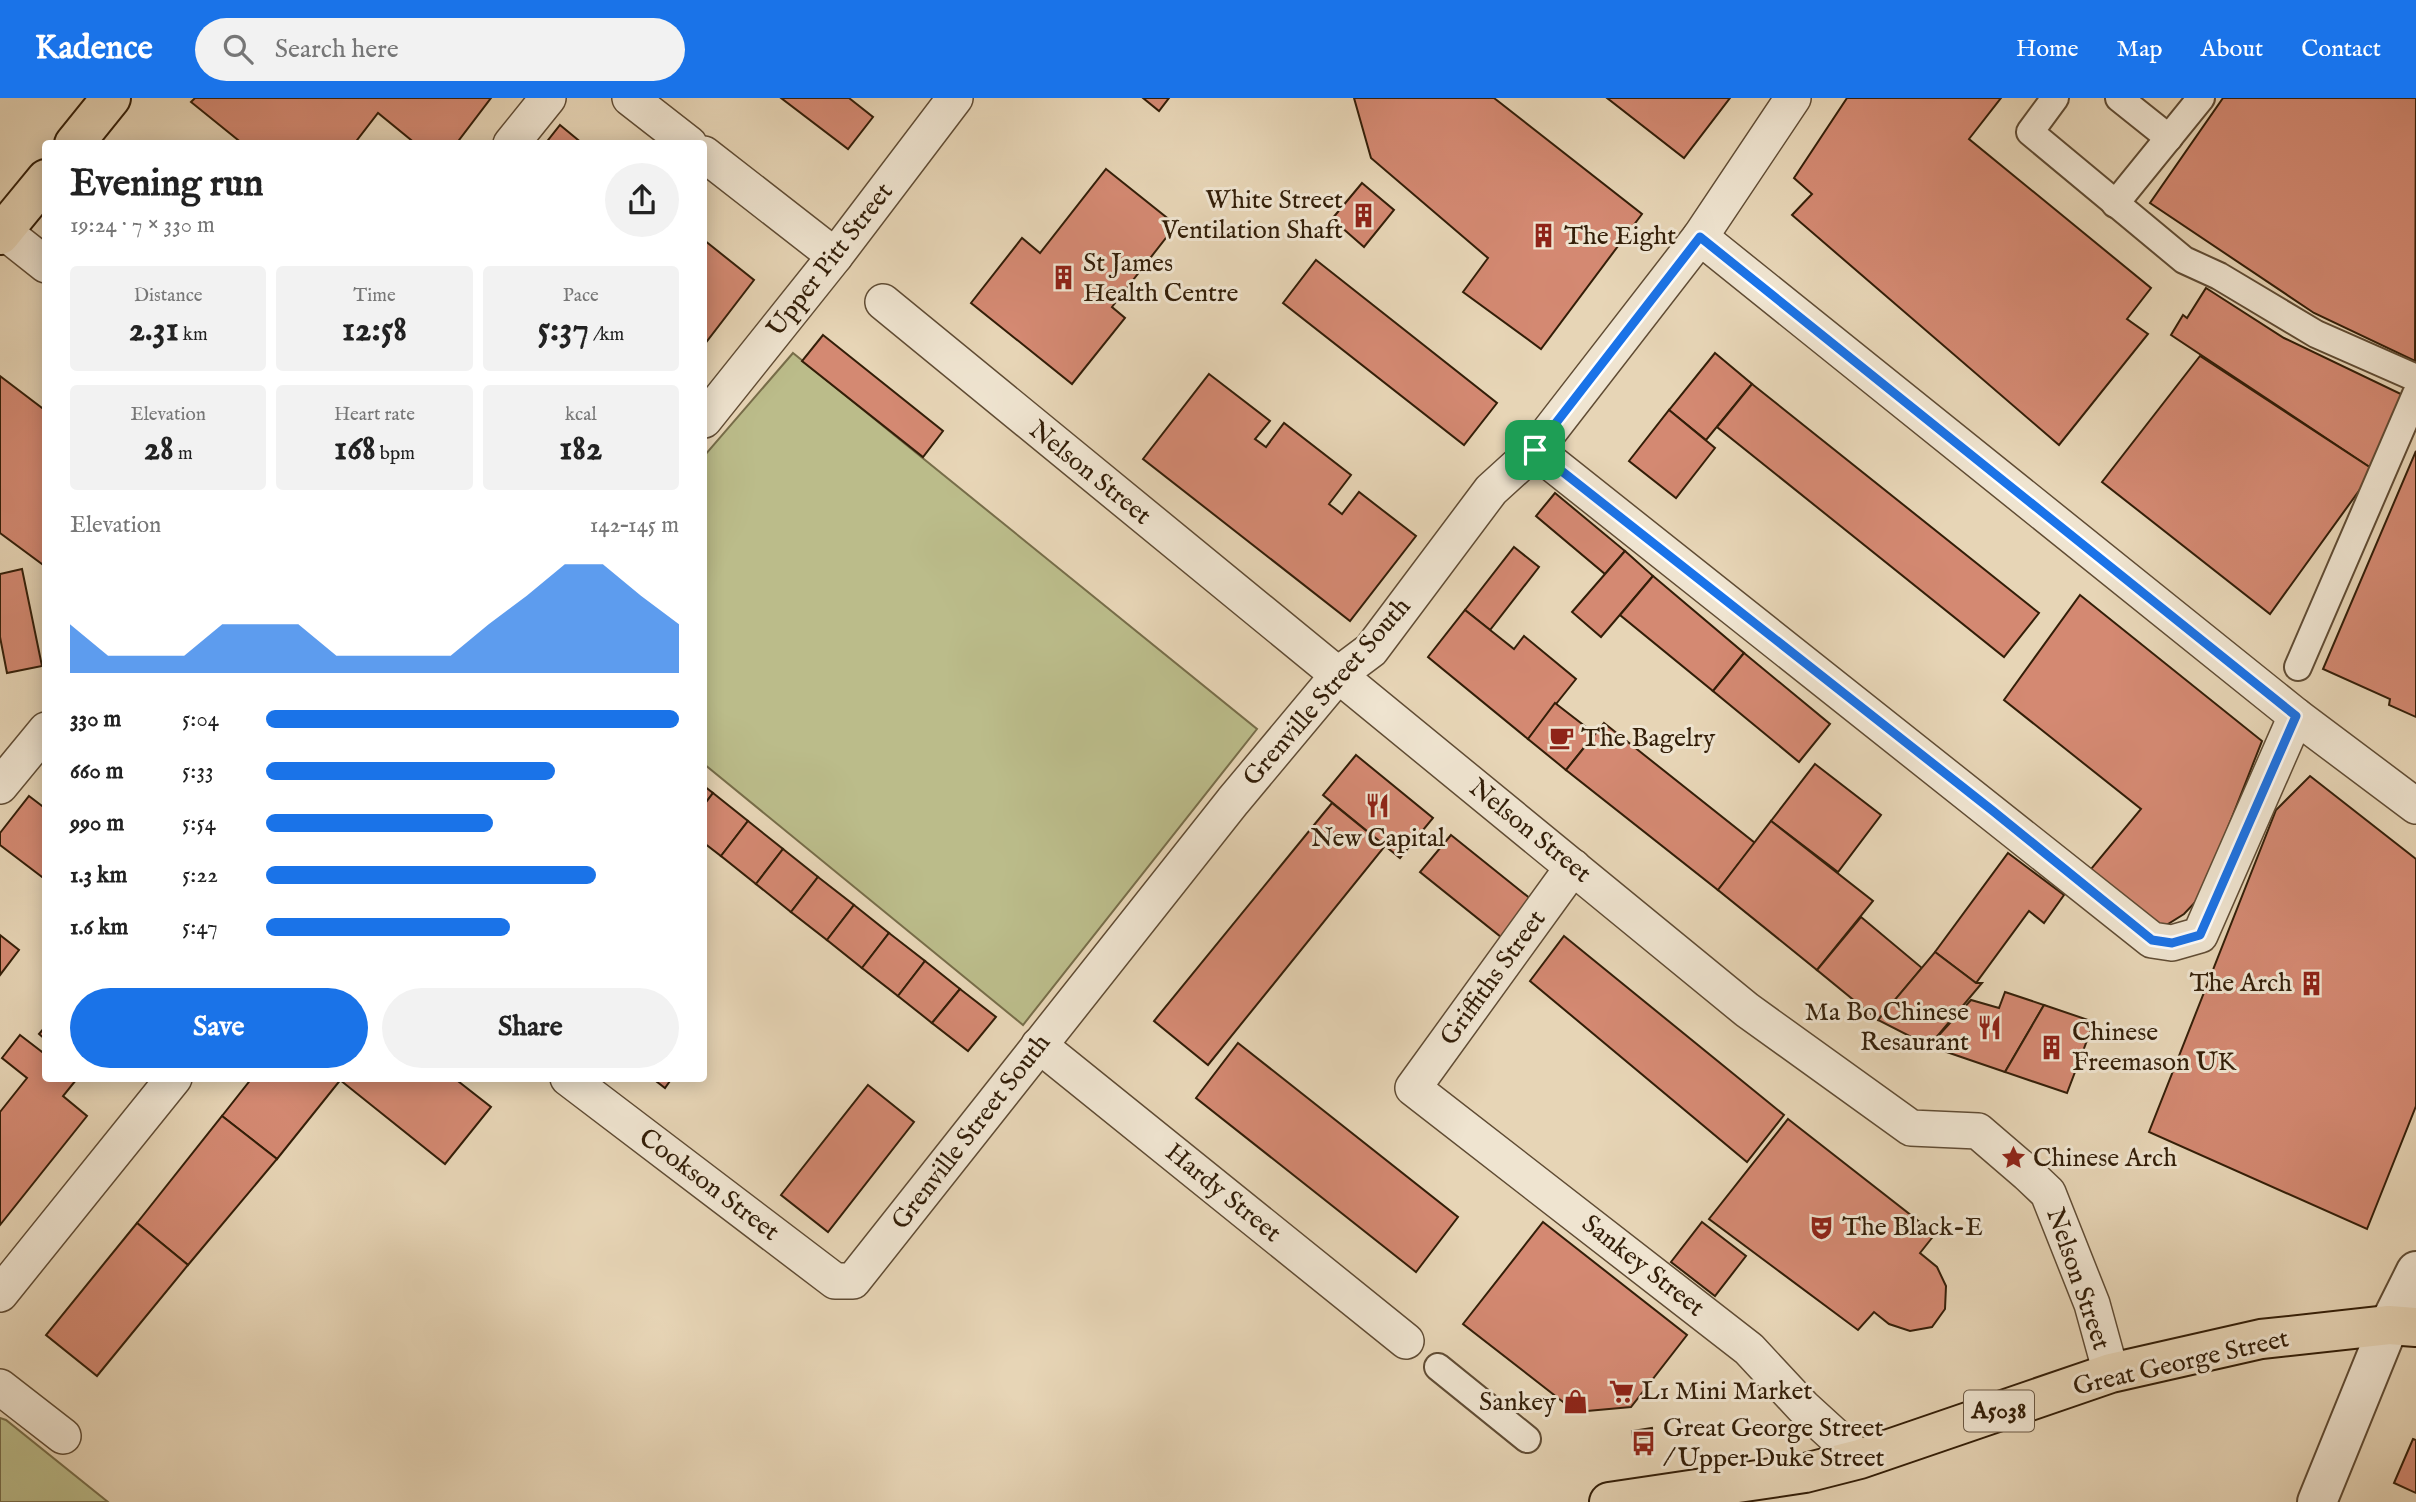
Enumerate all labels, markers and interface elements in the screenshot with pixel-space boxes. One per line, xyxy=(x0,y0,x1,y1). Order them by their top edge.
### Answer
search box xyxy=(195,18,685,81)
text: Kadence xyxy=(35,28,153,70)
icon: search xyxy=(219,30,257,68)
text: Search here xyxy=(275,33,399,66)
text: Home xyxy=(2016,34,2079,65)
text: Map xyxy=(2117,34,2163,65)
text: About xyxy=(2201,34,2263,65)
text: Contact xyxy=(2301,34,2381,65)
text: Evening run xyxy=(70,161,264,209)
button: share xyxy=(605,163,679,237)
street label: Upper Pitt Street xyxy=(760,176,901,344)
place label: White Street Ventilation Shaft xyxy=(1160,184,1343,247)
building icon: White Street Ventilation Shaft xyxy=(1349,201,1377,229)
text: 19:24 · 7 × 330 m xyxy=(70,211,215,240)
place label: The Eight xyxy=(1564,220,1676,253)
building icon: The Eight xyxy=(1530,222,1558,250)
place label: St James Health Centre xyxy=(1083,247,1238,310)
building icon: St James Health Centre xyxy=(1049,264,1077,292)
text: Distance xyxy=(134,284,203,308)
text: Time xyxy=(353,284,396,308)
text: Pace xyxy=(563,284,599,308)
text: 2.31 xyxy=(129,308,179,353)
text: 12:58 xyxy=(342,308,407,353)
text: 5:37 xyxy=(537,308,589,353)
text: km xyxy=(179,323,208,347)
text: /km xyxy=(589,323,624,347)
text: Elevation xyxy=(130,403,206,427)
text: Heart rate xyxy=(334,403,415,427)
text: kcal xyxy=(565,403,597,427)
street label: Nelson Street xyxy=(1022,414,1158,532)
pin xyxy=(1505,420,1565,480)
text: 28 xyxy=(144,427,174,472)
text: 168 xyxy=(334,427,376,472)
text: 182 xyxy=(559,427,602,472)
icon: arrive xyxy=(1516,431,1554,469)
text: m xyxy=(174,442,193,466)
text: bpm xyxy=(376,442,415,466)
text: Elevation xyxy=(70,511,161,540)
text: 142–145 m xyxy=(590,511,679,540)
street label: Grenville Street South xyxy=(1236,591,1418,793)
text: 330 m xyxy=(70,705,121,734)
text: 5:04 xyxy=(182,705,219,734)
place label: The Bagelry xyxy=(1581,722,1716,755)
cafe icon: The Bagelry xyxy=(1547,724,1575,752)
text: 660 m xyxy=(70,757,124,786)
text: 5:33 xyxy=(182,757,214,786)
street label: Nelson Street xyxy=(1462,772,1598,890)
restaurant icon: New Capital xyxy=(1364,792,1392,820)
text: 990 m xyxy=(70,809,124,838)
text: 5:54 xyxy=(182,809,216,838)
place label: New Capital xyxy=(1311,822,1446,855)
text: 1.3 km xyxy=(70,861,127,890)
text: 5:22 xyxy=(182,861,218,890)
street label: Griffiths Street xyxy=(1433,904,1553,1052)
text: 1.6 km xyxy=(70,913,128,942)
text: 5:47 xyxy=(182,913,218,942)
place label: The Arch xyxy=(2189,967,2292,1000)
building icon: The Arch xyxy=(2298,969,2326,997)
button: Save xyxy=(70,988,368,1068)
button: Share xyxy=(382,988,679,1068)
place label: Ma Bo Chinese Resaurant xyxy=(1805,996,1969,1059)
restaurant icon: Ma Bo Chinese Resaurant xyxy=(1975,1013,2003,1041)
place label: Chinese Freemason UK xyxy=(2072,1016,2238,1079)
street label: Grenville Street South xyxy=(884,1027,1058,1237)
building icon: Chinese Freemason UK xyxy=(2038,1033,2066,1061)
street label: Cookson Street xyxy=(632,1121,786,1249)
street label: Hardy Street xyxy=(1158,1136,1288,1250)
place label: Chinese Arch xyxy=(2033,1142,2177,1175)
place icon: Chinese Arch xyxy=(1999,1144,2027,1172)
street label: Nelson Street xyxy=(2038,1204,2118,1354)
street label: Sankey Street xyxy=(1575,1208,1711,1324)
place label: The Black-E xyxy=(1842,1211,1983,1244)
theatre icon: The Black-E xyxy=(1808,1213,1836,1241)
street label: Great George Street xyxy=(2070,1322,2292,1404)
place label: L1 Mini Market xyxy=(1641,1375,1813,1408)
supermarket icon: L1 Mini Market xyxy=(1607,1377,1635,1405)
place label: Sankey xyxy=(1479,1386,1556,1419)
shop icon: Sankey xyxy=(1562,1388,1590,1416)
road number: A5038 xyxy=(1964,1391,2034,1432)
place label: Great George Street / Upper Duke Street xyxy=(1663,1412,1885,1475)
bus stop icon: Great George Street / Upper Duke Street xyxy=(1629,1429,1657,1457)

